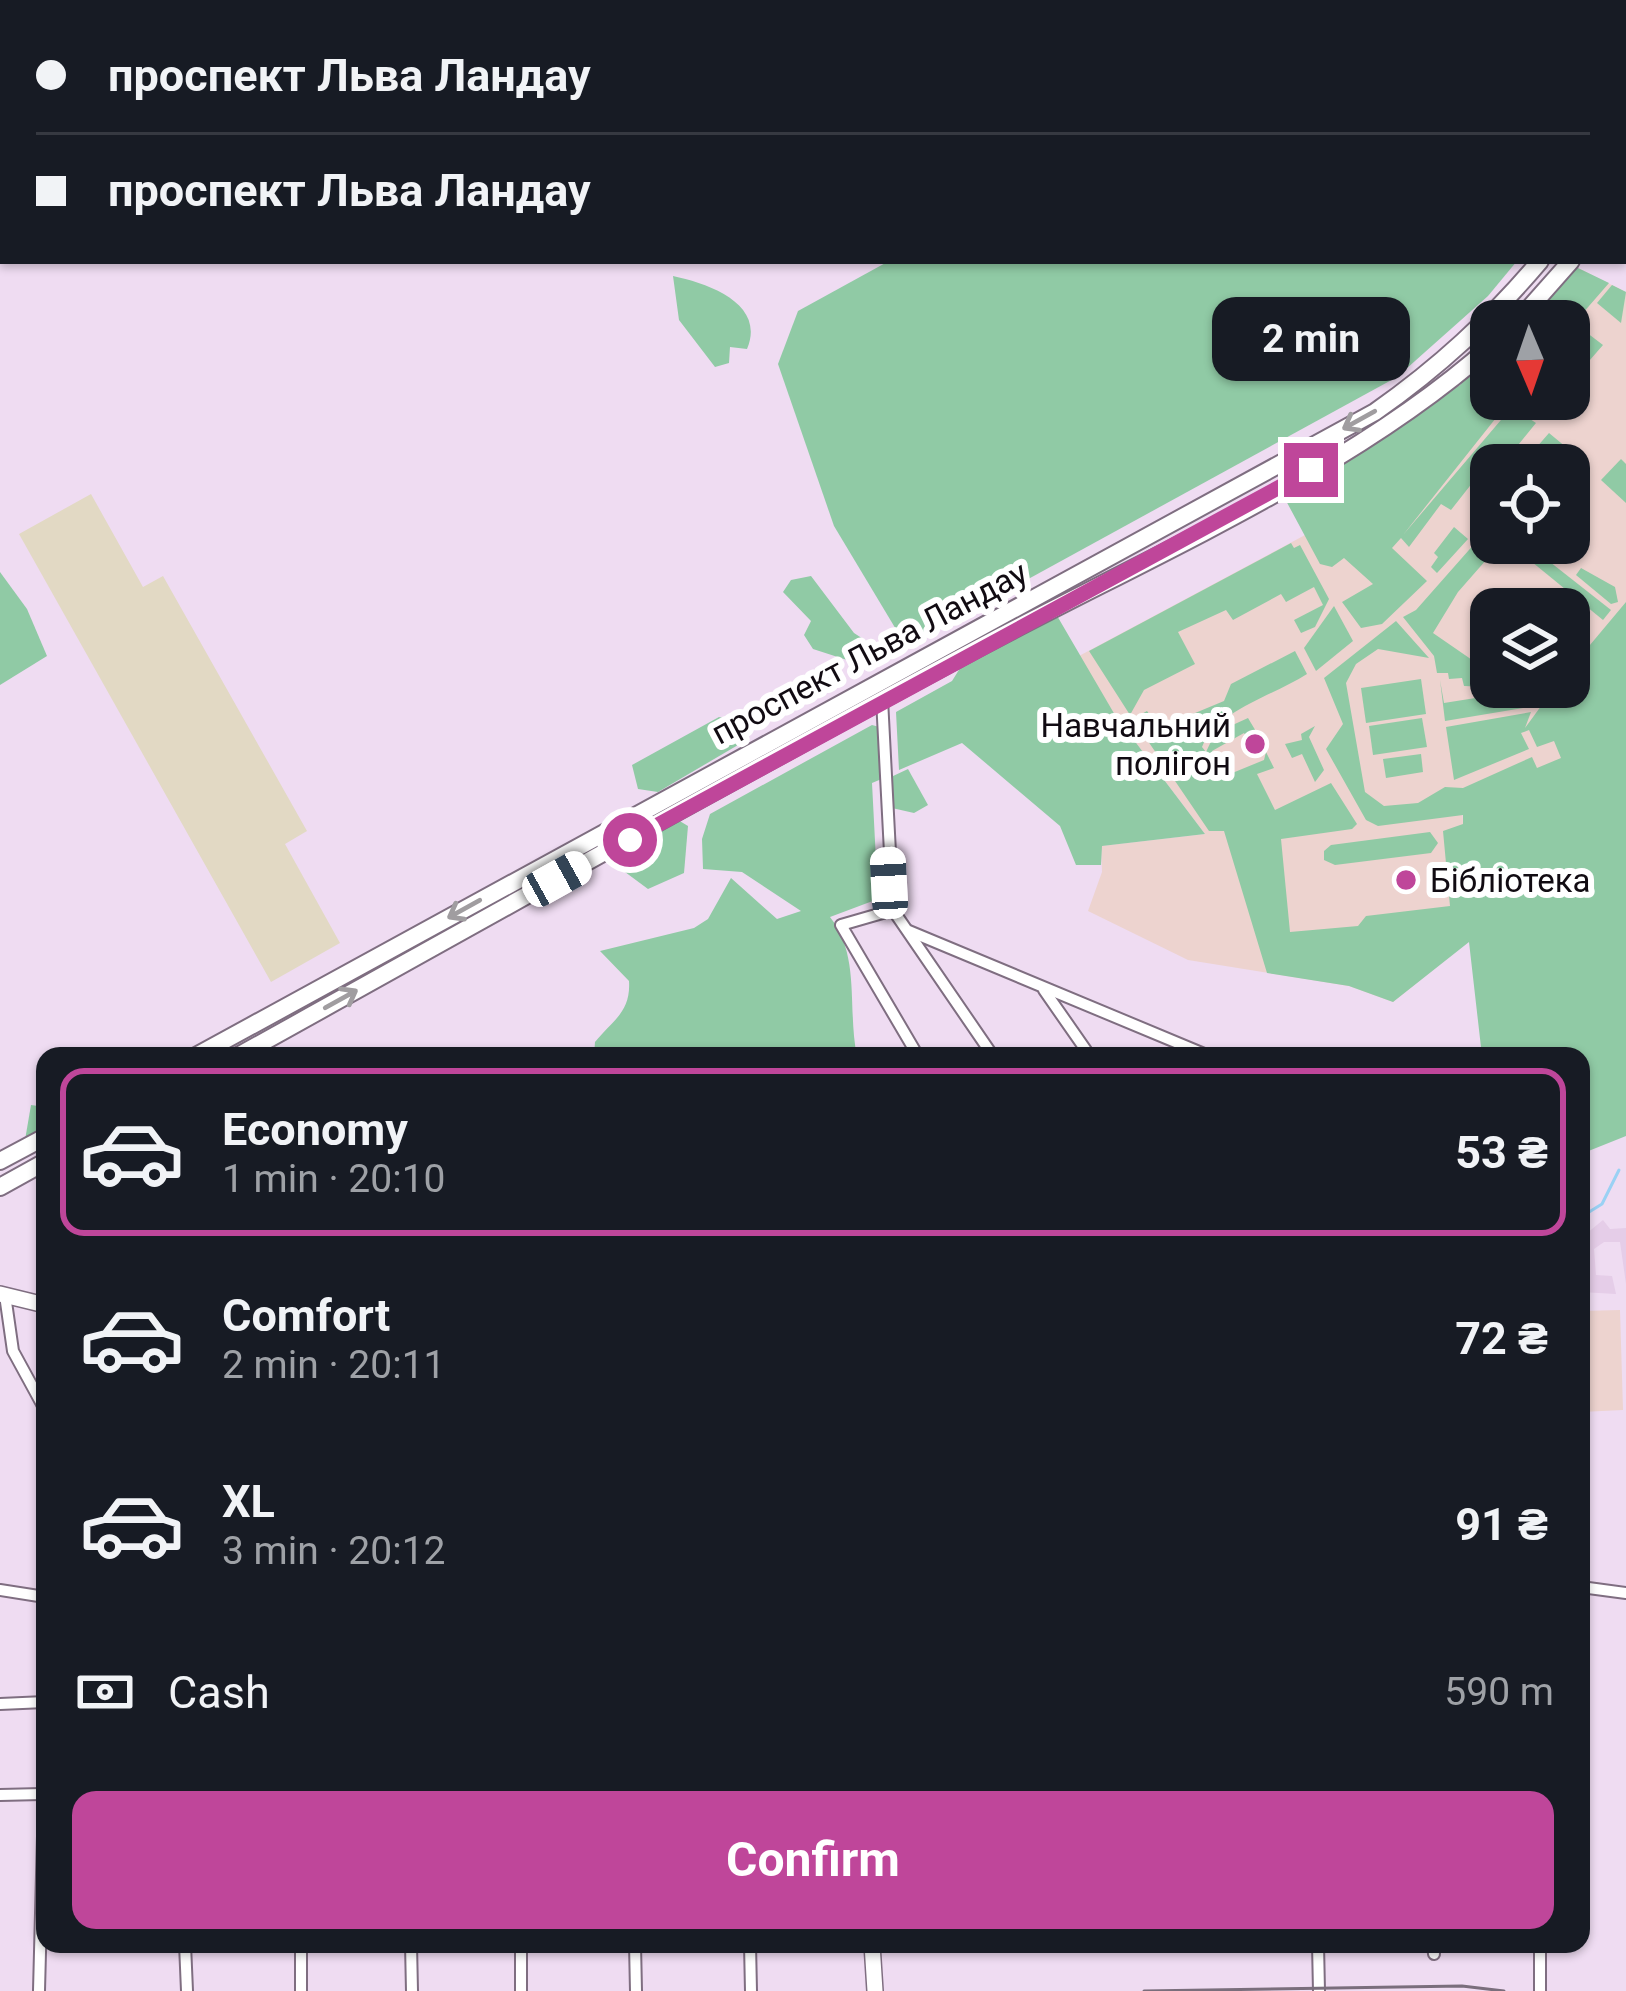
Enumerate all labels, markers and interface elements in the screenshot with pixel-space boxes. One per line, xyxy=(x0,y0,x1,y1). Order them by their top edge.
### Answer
text: проспект Льва Ландау xyxy=(108,49,591,102)
text: проспект Льва Ландау xyxy=(108,164,591,217)
callout: 2 min xyxy=(1212,296,1410,380)
north arrow xyxy=(1470,300,1590,420)
map controls xyxy=(1470,300,1590,708)
text: 2 min xyxy=(1262,316,1360,362)
one-way arrow xyxy=(1342,409,1377,432)
route end xyxy=(1284,443,1338,497)
button: locate xyxy=(1470,444,1590,564)
street label: проспект Льва Ландау xyxy=(705,552,1034,752)
button: layers xyxy=(1470,588,1590,708)
place label: Навчальний полігон xyxy=(1041,706,1231,783)
marker: Навчальний полігон xyxy=(1242,731,1268,757)
route start xyxy=(603,813,657,867)
car xyxy=(517,846,597,912)
car xyxy=(869,846,909,920)
place label: Бібліотека xyxy=(1430,861,1591,900)
marker: Бібліотека xyxy=(1393,867,1419,893)
one-way arrow xyxy=(447,897,482,921)
one-way arrow xyxy=(322,987,357,1011)
icon: car xyxy=(78,1098,186,1206)
text: Economy xyxy=(222,1103,408,1156)
text: 53 ₴ xyxy=(1455,1126,1548,1179)
text: 1 min · 20:10 xyxy=(222,1156,445,1202)
icon: car xyxy=(78,1284,186,1392)
text: Comfort xyxy=(222,1289,390,1342)
text: 72 ₴ xyxy=(1455,1312,1548,1365)
text: 2 min · 20:11 xyxy=(222,1342,445,1388)
icon: car xyxy=(78,1470,186,1578)
text: XL xyxy=(222,1475,275,1528)
text: 91 ₴ xyxy=(1455,1498,1548,1551)
text: 3 min · 20:12 xyxy=(222,1528,445,1574)
icon: cash xyxy=(72,1659,138,1725)
text: Cash xyxy=(168,1666,270,1719)
text: 590 m xyxy=(1444,1669,1554,1715)
button: Confirm xyxy=(72,1791,1554,1929)

